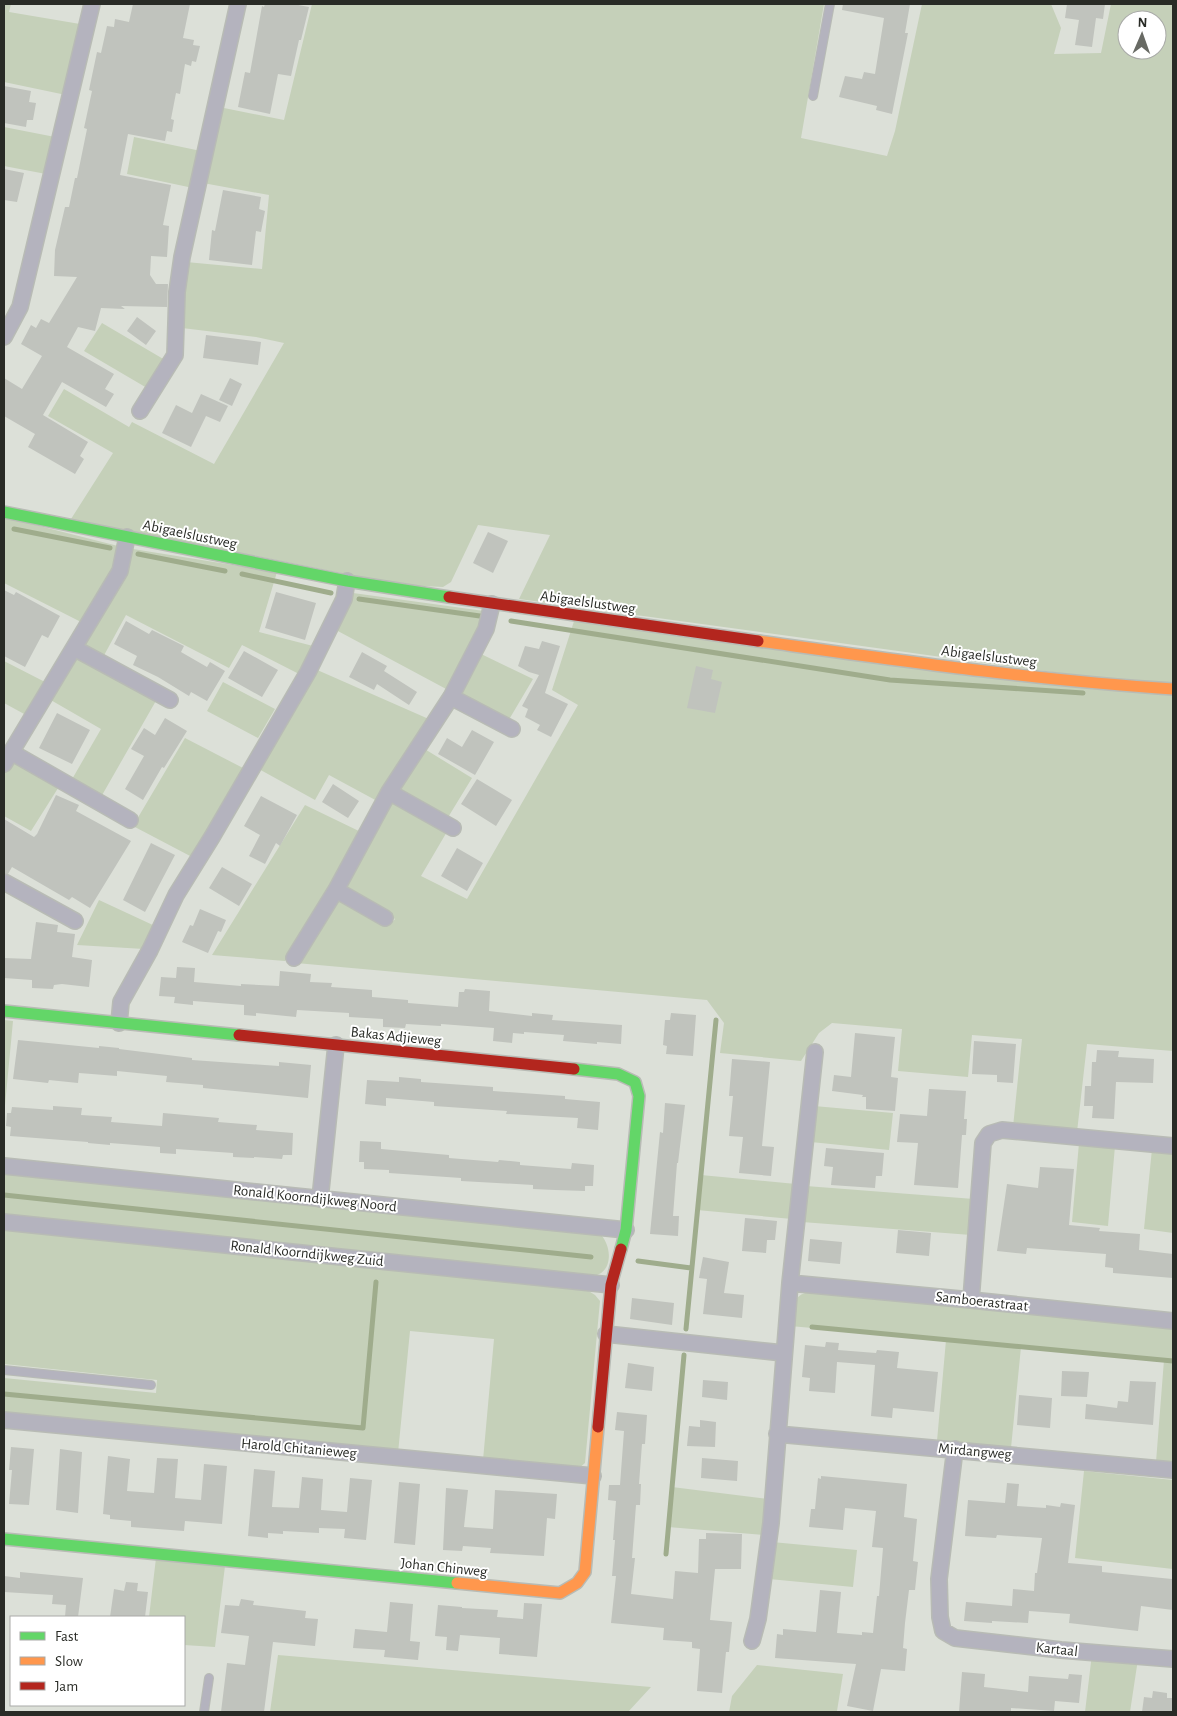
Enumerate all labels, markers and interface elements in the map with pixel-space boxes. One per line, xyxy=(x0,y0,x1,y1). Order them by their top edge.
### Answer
north arrow xyxy=(1117,10,1167,60)
text: N xyxy=(1137,16,1148,30)
street label: Abigaelslustweg xyxy=(141,517,239,552)
street label: Abigaelslustweg xyxy=(539,588,637,617)
street label: Abigaelslustweg xyxy=(940,643,1038,670)
street label: Bakas Adjieweg xyxy=(350,1024,443,1049)
street label: Ronald Koorndijkweg Noord xyxy=(232,1182,398,1215)
street label: Ronald Koorndijkweg Zuid xyxy=(230,1238,385,1269)
street label: Samboerastraat xyxy=(935,1289,1029,1314)
street label: Harold Chitanieweg xyxy=(241,1436,358,1461)
street label: Mirdangweg xyxy=(938,1441,1013,1462)
street label: Johan Chinweg xyxy=(400,1555,489,1580)
legend xyxy=(10,1616,185,1706)
text: Fast xyxy=(55,1629,79,1644)
street label: Kartaal xyxy=(1035,1640,1079,1659)
text: Slow xyxy=(55,1654,83,1669)
text: Jam xyxy=(55,1679,78,1694)

